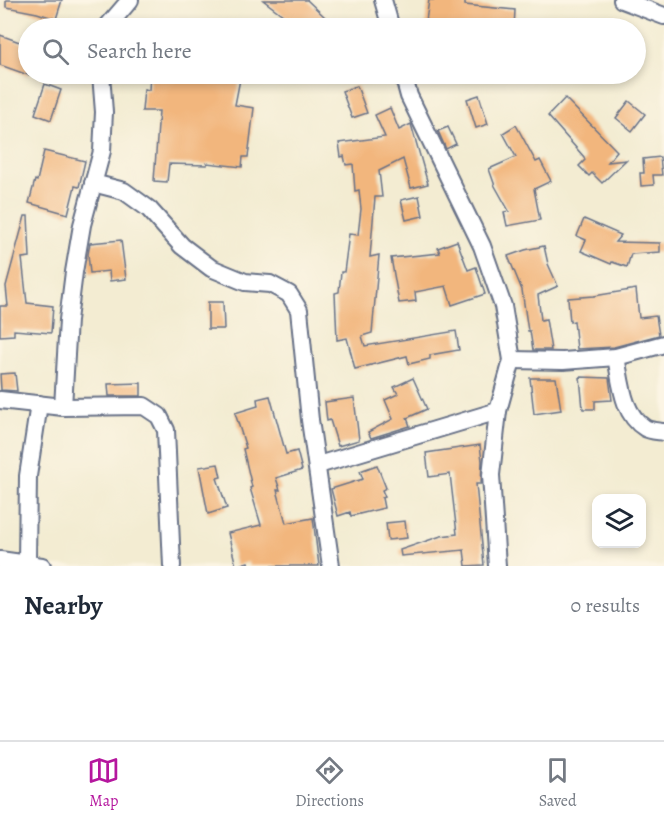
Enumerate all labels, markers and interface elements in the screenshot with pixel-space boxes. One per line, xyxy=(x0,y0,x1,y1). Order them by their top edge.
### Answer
search box xyxy=(18,18,646,84)
icon: search xyxy=(39,35,72,68)
text: Search here xyxy=(87,36,192,66)
map controls xyxy=(592,494,646,548)
button: layers xyxy=(592,494,646,548)
text: Nearby xyxy=(24,588,103,623)
text: 0 results xyxy=(571,592,640,619)
tab: Map xyxy=(87,754,120,812)
tab: Directions xyxy=(295,754,364,812)
tab: Saved xyxy=(539,754,577,812)

